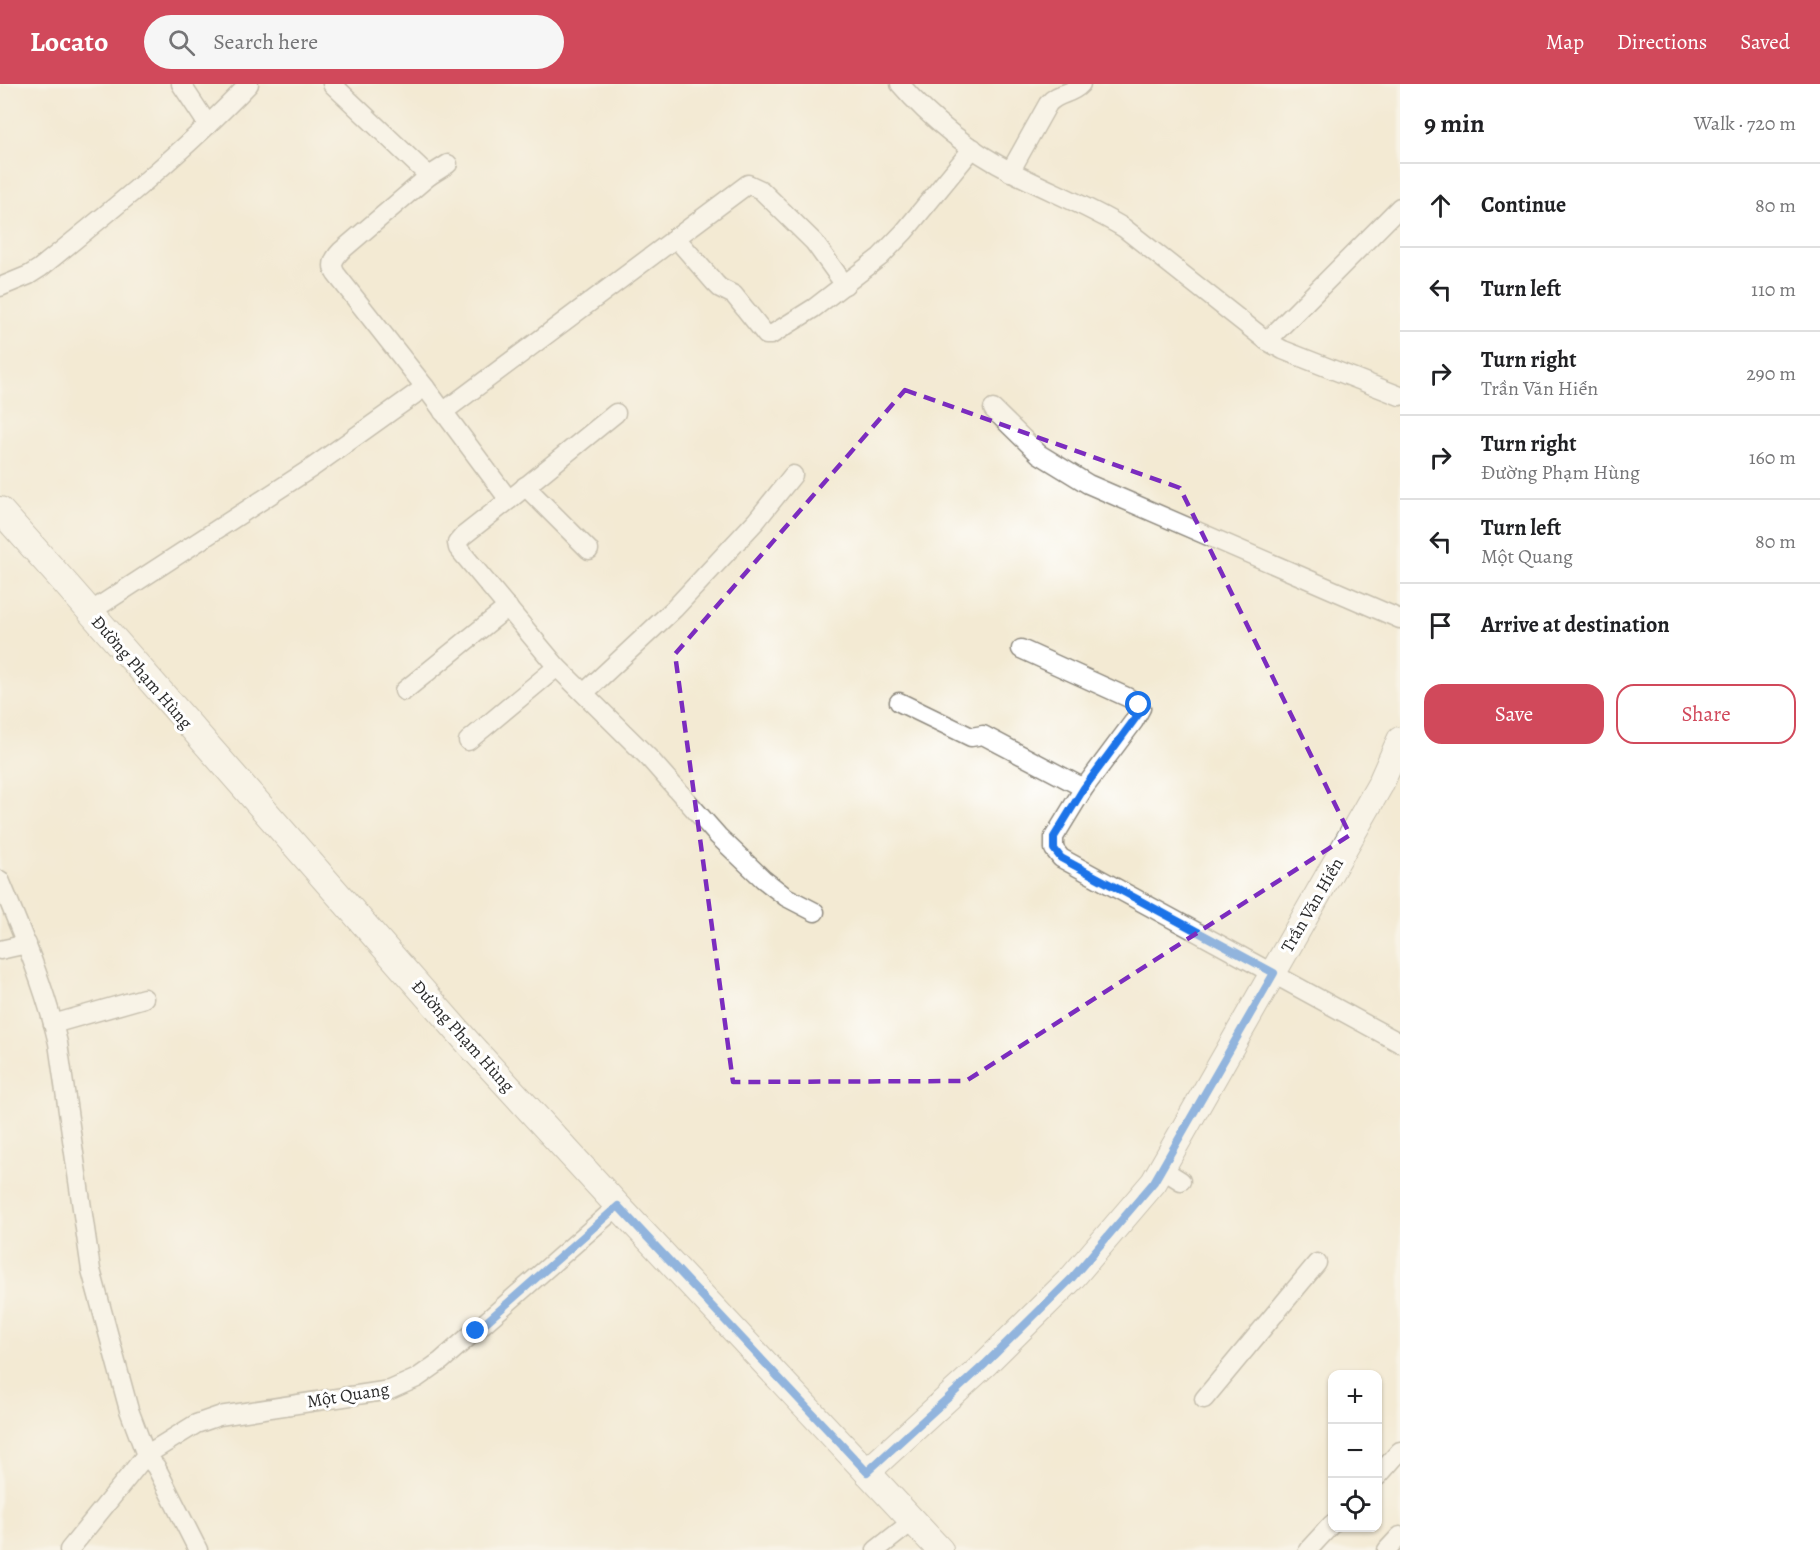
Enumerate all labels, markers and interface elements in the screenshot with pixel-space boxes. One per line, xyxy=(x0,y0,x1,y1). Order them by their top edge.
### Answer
search box xyxy=(144,15,564,69)
text: Locato xyxy=(30,23,108,61)
icon: search xyxy=(165,26,198,59)
text: Search here xyxy=(213,27,318,57)
text: Map xyxy=(1546,28,1584,56)
text: Directions xyxy=(1617,28,1707,56)
text: Saved xyxy=(1740,28,1790,56)
text: 9 min xyxy=(1424,106,1485,141)
text: Walk · 720 m xyxy=(1694,110,1796,137)
icon: ahead xyxy=(1424,189,1457,222)
text: Continue xyxy=(1481,190,1566,220)
text: 80 m xyxy=(1755,192,1796,219)
icon: left xyxy=(1424,273,1457,306)
text: Turn left xyxy=(1481,274,1561,304)
text: 110 m xyxy=(1751,276,1796,303)
text: Turn right xyxy=(1481,345,1577,375)
icon: right xyxy=(1424,357,1457,390)
text: 290 m xyxy=(1746,360,1796,387)
text: Trần Văn Hiển xyxy=(1481,375,1598,402)
text: Turn right xyxy=(1481,429,1577,459)
icon: right xyxy=(1424,441,1457,474)
text: 160 m xyxy=(1749,444,1796,471)
text: Đường Phạm Hùng xyxy=(1481,459,1640,486)
text: Turn left xyxy=(1481,513,1561,543)
icon: left xyxy=(1424,525,1457,558)
text: 80 m xyxy=(1755,528,1796,555)
text: Một Quang xyxy=(1481,543,1573,570)
icon: arrive xyxy=(1424,609,1457,642)
street label: Đường Phạm Hùng xyxy=(86,610,198,734)
text: Arrive at destination xyxy=(1481,610,1670,640)
button: Save xyxy=(1424,684,1604,744)
button: Share xyxy=(1616,684,1796,744)
route start xyxy=(1125,691,1151,717)
street label: Trần Văn Hiển xyxy=(1275,853,1349,957)
street label: Đường Phạm Hùng xyxy=(406,975,520,1097)
route end xyxy=(462,1317,488,1343)
map controls xyxy=(1328,1370,1382,1532)
button: + xyxy=(1328,1370,1382,1424)
street label: Một Quang xyxy=(305,1377,391,1413)
button: − xyxy=(1328,1424,1382,1478)
button: locate xyxy=(1328,1478,1382,1532)

